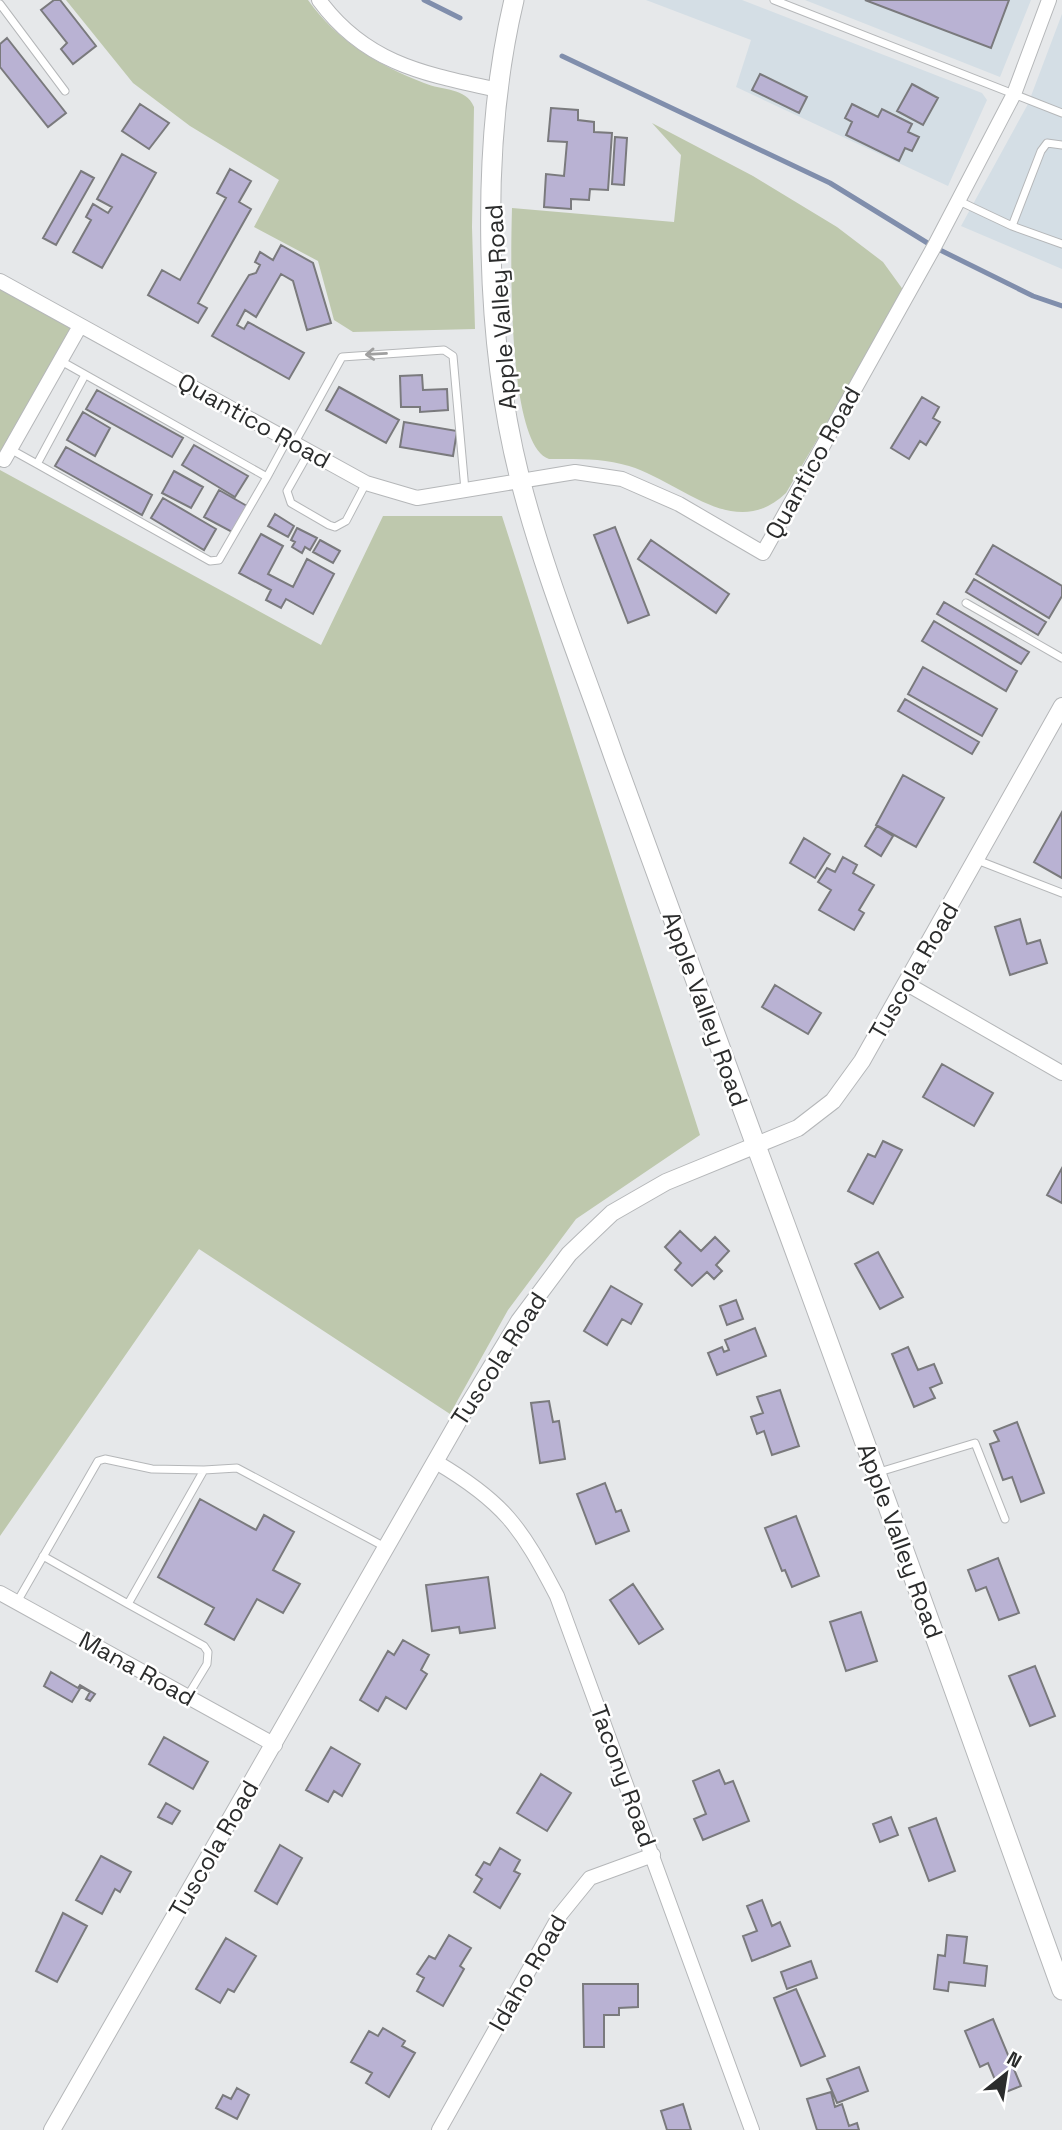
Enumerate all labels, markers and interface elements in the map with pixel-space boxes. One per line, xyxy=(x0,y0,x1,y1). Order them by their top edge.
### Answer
street label: Apple Valley Road xyxy=(478,203,523,411)
one-way arrow xyxy=(365,347,388,360)
street label: Quantico Road xyxy=(172,366,336,475)
street label: Quantico Road xyxy=(758,381,867,545)
street label: Tuscola Road xyxy=(862,897,965,1045)
street label: Apple Valley Road xyxy=(656,907,755,1111)
street label: Tuscola Road xyxy=(444,1286,553,1432)
street label: Apple Valley Road xyxy=(851,1439,950,1643)
street label: Mana Road xyxy=(74,1624,201,1713)
street label: Tacony Road xyxy=(583,1701,664,1851)
street label: Tuscola Road xyxy=(162,1775,265,1923)
street label: Idaho Road xyxy=(482,1909,573,2037)
north arrow xyxy=(971,2039,1041,2109)
text: N xyxy=(1002,2046,1026,2074)

